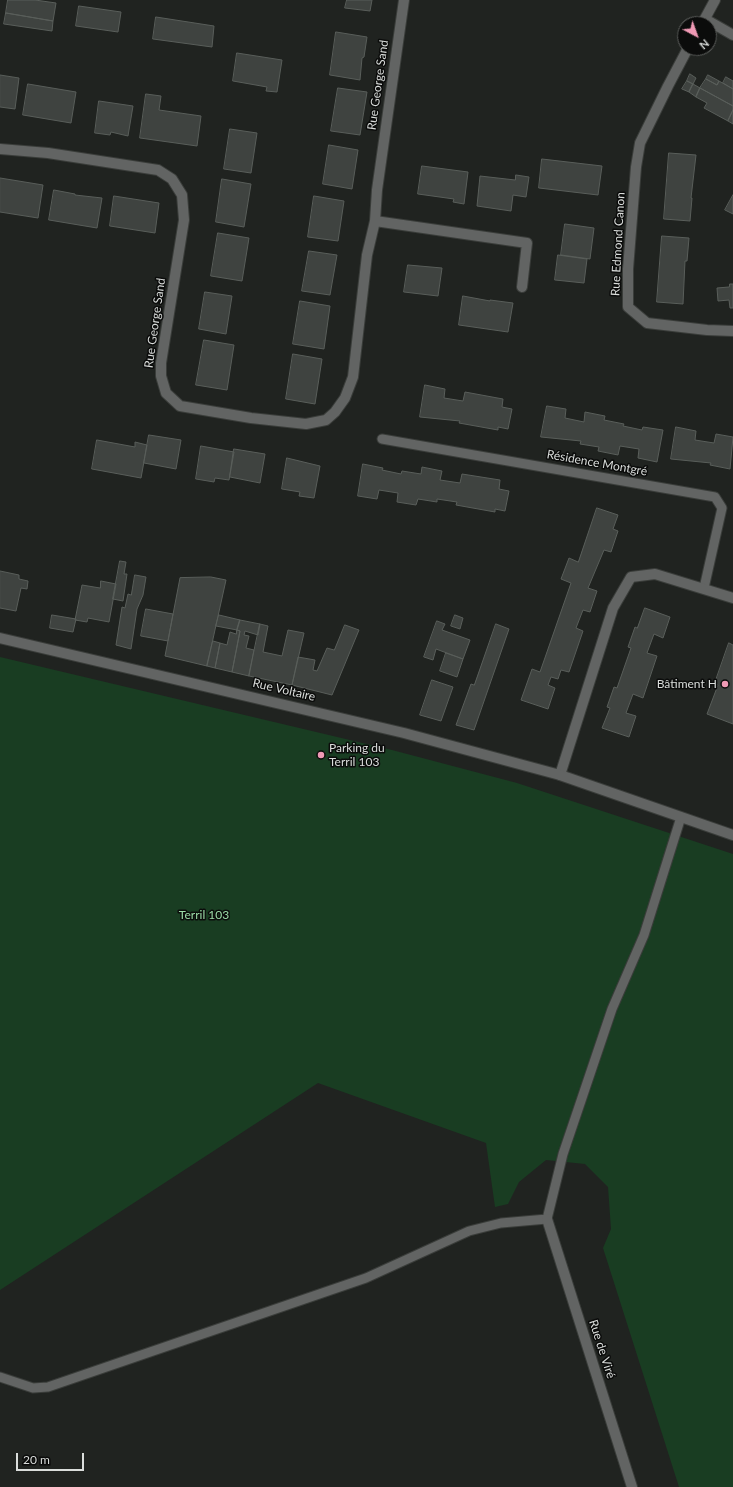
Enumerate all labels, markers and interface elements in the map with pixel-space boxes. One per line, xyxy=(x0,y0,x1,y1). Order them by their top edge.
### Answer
north arrow xyxy=(677,16,717,56)
text: N xyxy=(697,37,712,52)
street label: Rue George Sand xyxy=(365,39,391,131)
street label: Rue Edmond Canon xyxy=(608,192,628,296)
street label: Rue George Sand xyxy=(142,277,168,369)
street label: Résidence Montgré xyxy=(546,447,648,479)
street label: Rue Voltaire xyxy=(251,676,317,704)
place label: Bâtiment H xyxy=(657,677,717,691)
marker: Bâtiment H xyxy=(720,679,730,689)
place label: Parking du Terril 103 xyxy=(329,741,385,769)
marker: Parking du Terril 103 xyxy=(316,750,326,760)
park label: Terril 103 xyxy=(179,908,229,922)
street label: Rue de Viré xyxy=(586,1318,618,1380)
scale bar xyxy=(18,1445,86,1471)
text: 20 m xyxy=(23,1452,50,1467)

